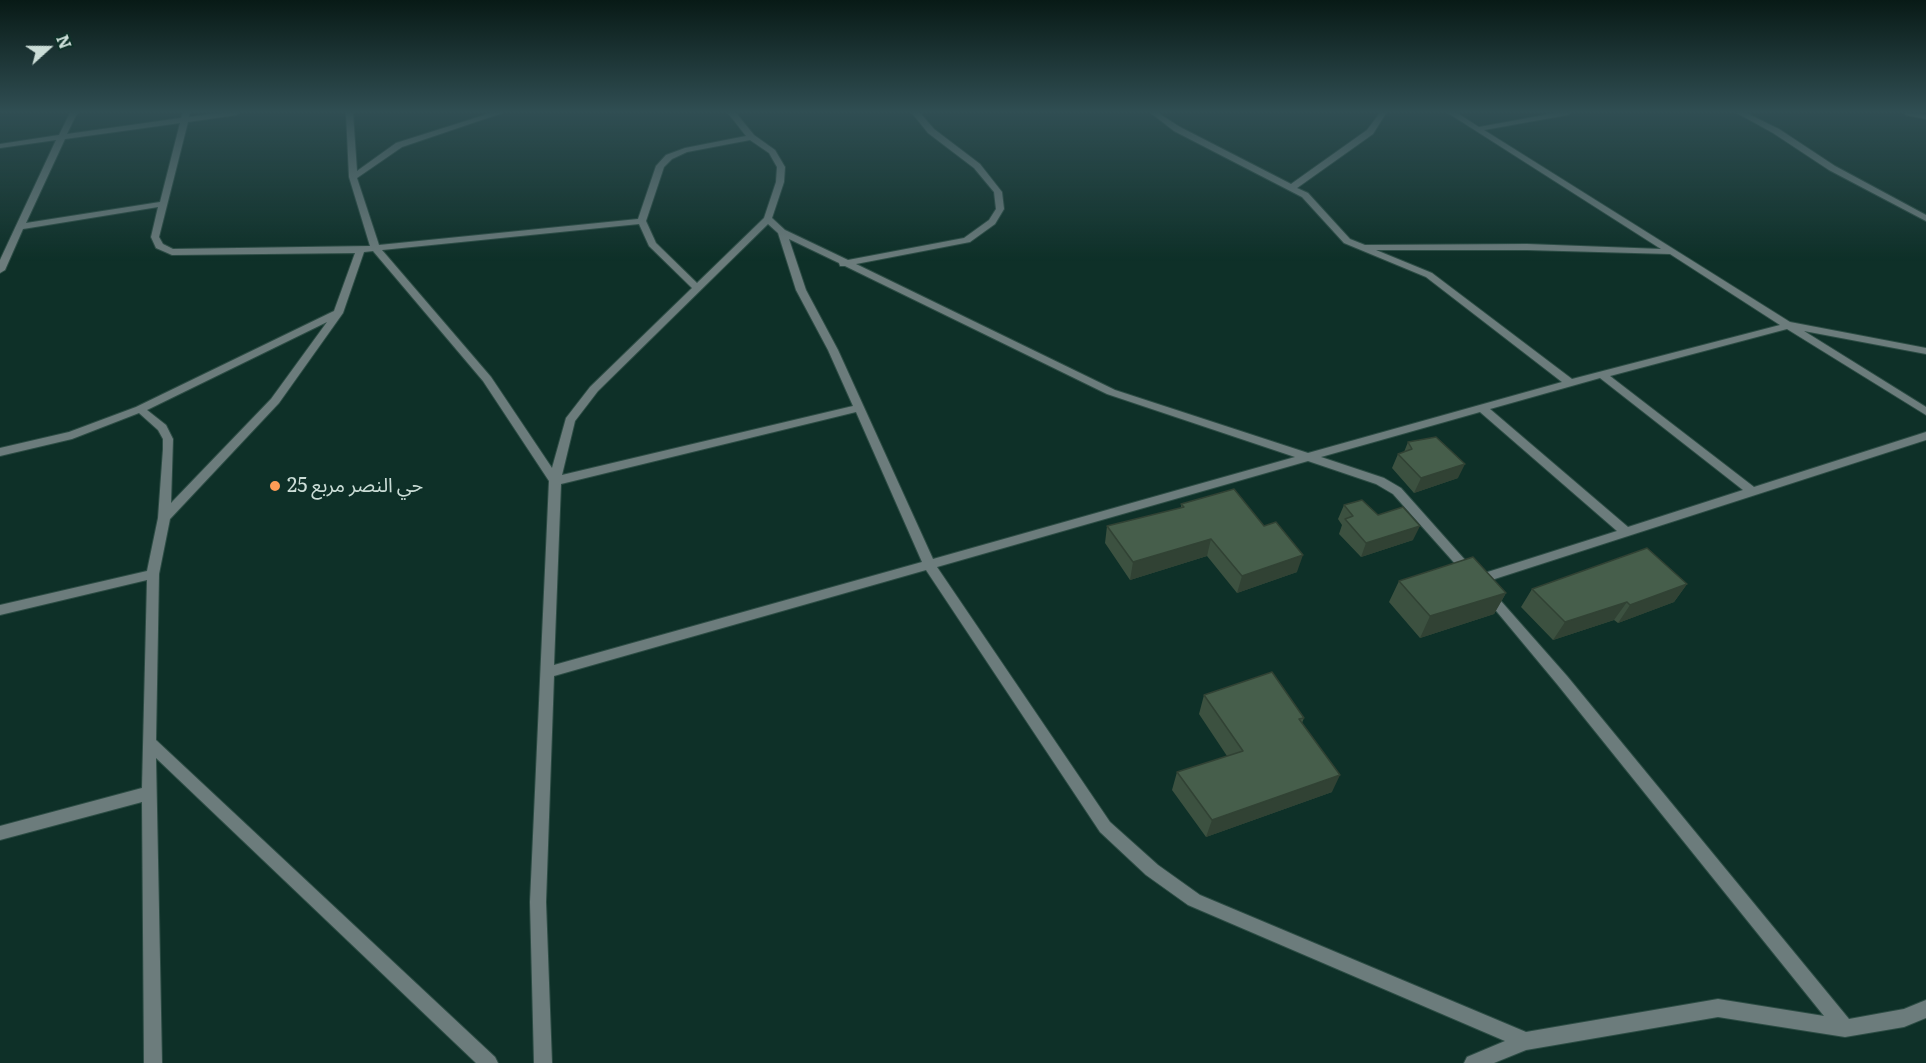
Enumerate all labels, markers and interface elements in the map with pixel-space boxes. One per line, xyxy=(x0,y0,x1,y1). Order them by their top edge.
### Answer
north arrow xyxy=(18,18,78,78)
text: N xyxy=(51,31,78,52)
place label: حي النصر مربع 25 xyxy=(287,474,423,498)
marker: حي النصر مربع 25 xyxy=(268,479,282,493)

